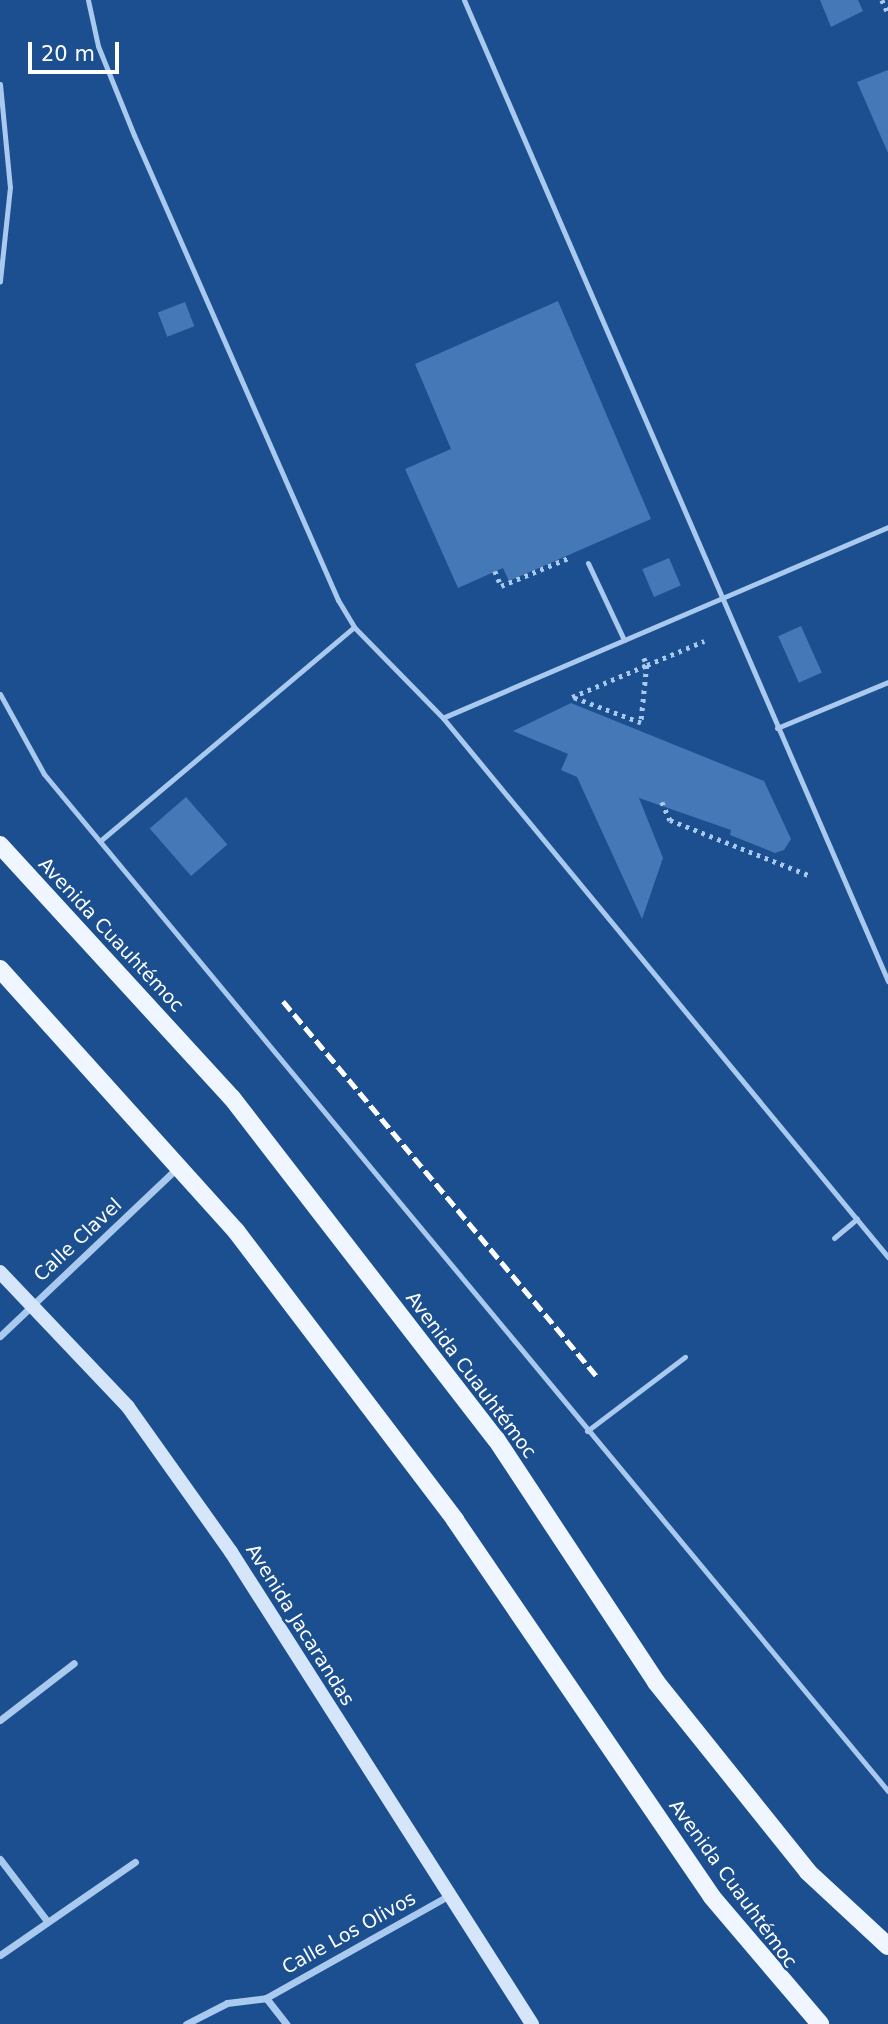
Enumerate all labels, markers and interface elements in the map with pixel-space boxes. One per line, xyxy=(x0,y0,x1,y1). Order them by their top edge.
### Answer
scale bar xyxy=(32,28,122,72)
text: 20 m xyxy=(41,42,95,66)
street label: Avenida Cuauhtémoc xyxy=(34,853,188,1017)
street label: Calle Clavel xyxy=(29,1194,127,1286)
street label: Avenida Cuauhtémoc xyxy=(401,1287,541,1463)
street label: Avenida Jacarandas xyxy=(241,1540,359,1710)
street label: Avenida Cuauhtémoc xyxy=(664,1795,802,1973)
street label: Calle Los Olivos xyxy=(278,1887,420,1979)

